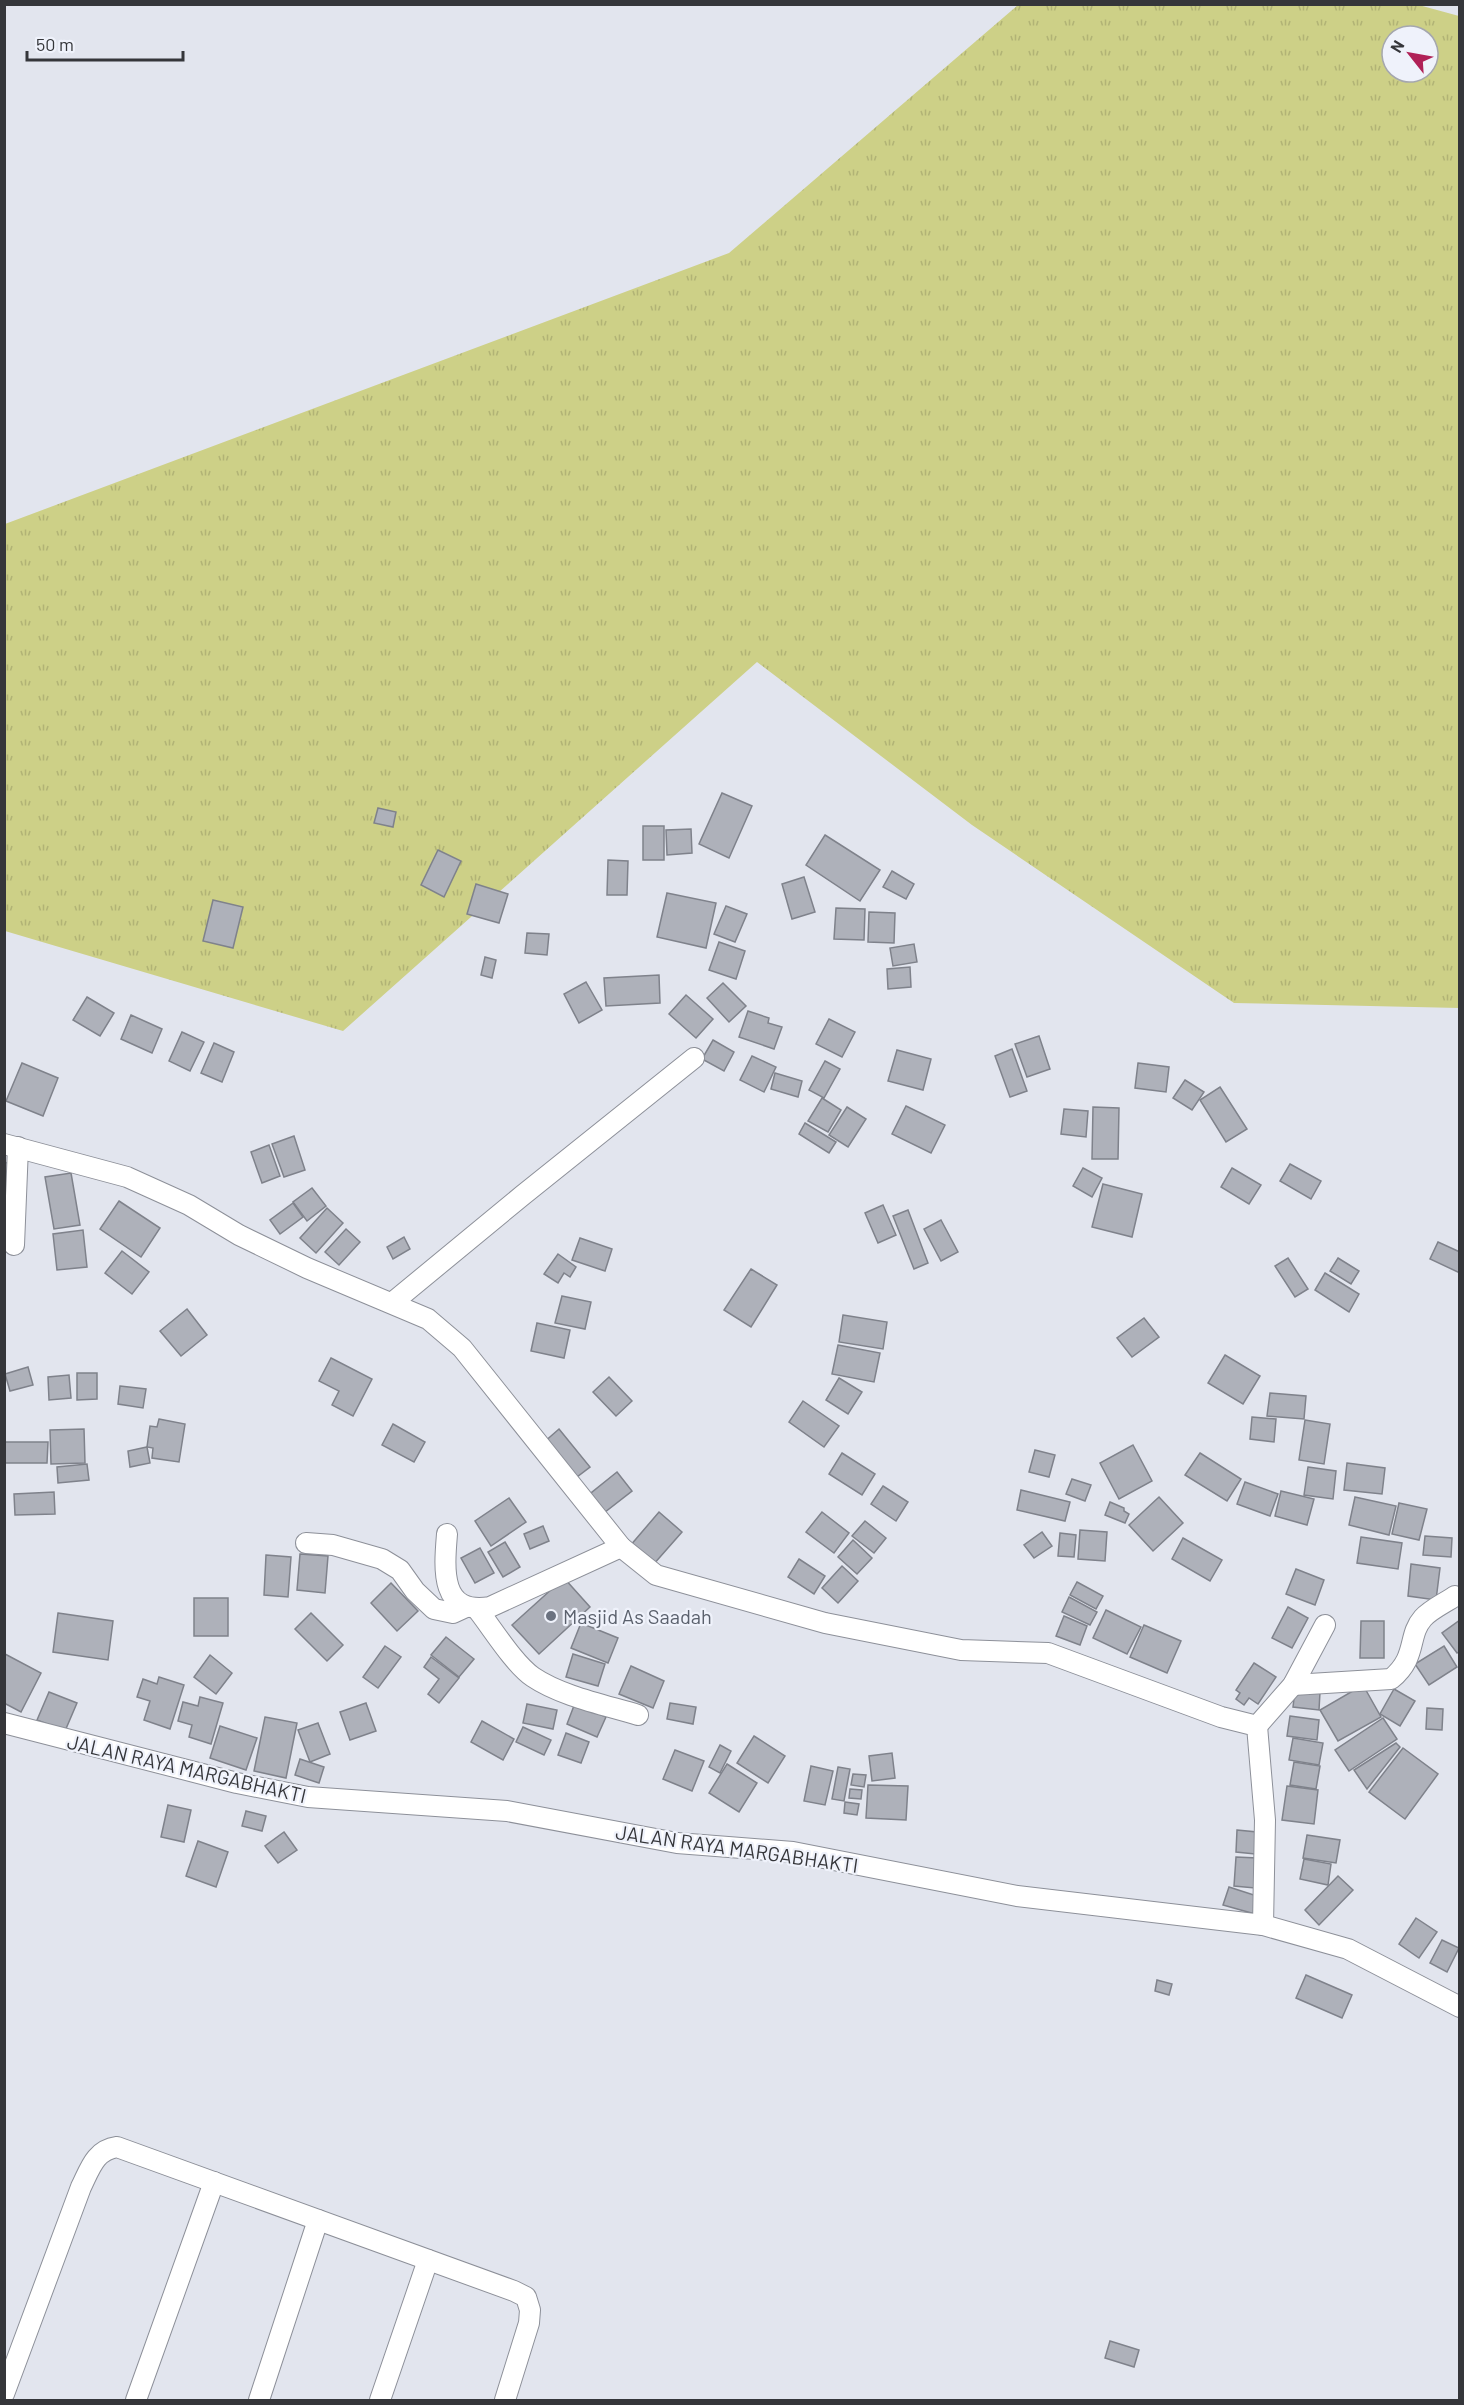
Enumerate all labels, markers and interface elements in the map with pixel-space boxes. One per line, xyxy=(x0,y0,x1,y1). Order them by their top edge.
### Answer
scale bar xyxy=(27,24,183,62)
north arrow xyxy=(1380,24,1440,84)
text: 50 m xyxy=(36,33,74,55)
text: N xyxy=(1386,37,1408,55)
place label: Masjid As Saadah xyxy=(563,1604,712,1628)
marker: Masjid As Saadah xyxy=(544,1609,558,1623)
street label: JALAN RAYA MARGABHAKTI xyxy=(65,1729,309,1807)
street label: JALAN RAYA MARGABHAKTI xyxy=(614,1819,860,1877)

